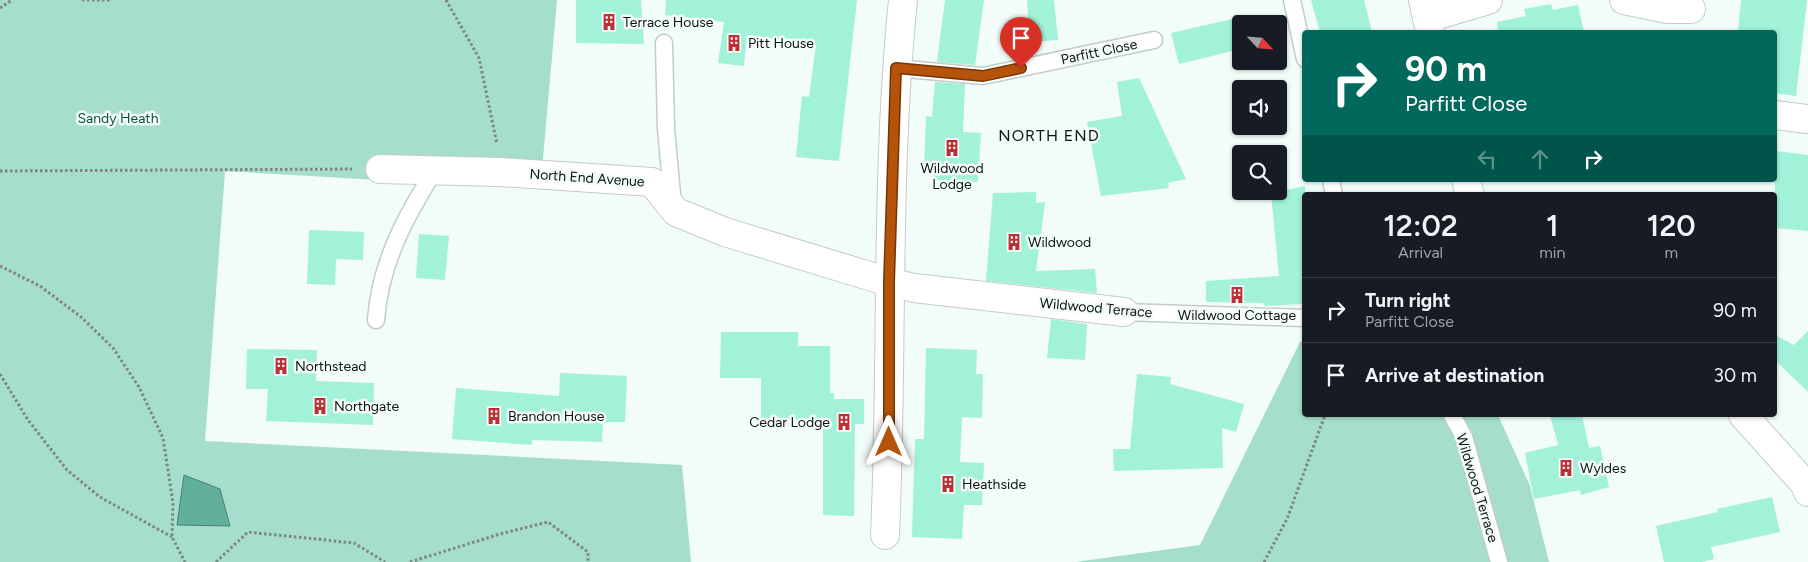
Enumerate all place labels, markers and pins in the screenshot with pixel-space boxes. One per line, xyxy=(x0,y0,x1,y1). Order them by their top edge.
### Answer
building icon: Terrace House xyxy=(599,12,619,32)
place label: Terrace House xyxy=(623,14,714,31)
pin xyxy=(1000,17,1042,68)
building icon: Pitt House xyxy=(724,33,744,53)
place label: Pitt House xyxy=(748,35,814,52)
building icon: Wildwood Lodge xyxy=(942,138,962,158)
place label: Wildwood Lodge xyxy=(920,160,984,193)
building icon: Wildwood xyxy=(1004,232,1024,252)
place label: Wildwood xyxy=(1028,234,1091,251)
building icon: Wildwood Cottage xyxy=(1227,285,1247,305)
place label: Wildwood Cottage xyxy=(1178,307,1297,324)
building icon: Northstead xyxy=(271,356,291,376)
place label: Northstead xyxy=(295,358,367,375)
building icon: Northgate xyxy=(310,396,330,416)
place label: Northgate xyxy=(334,398,399,415)
building icon: Brandon House xyxy=(484,406,504,426)
place label: Brandon House xyxy=(508,408,605,425)
building icon: Cedar Lodge xyxy=(834,412,854,432)
place label: Cedar Lodge xyxy=(749,414,830,431)
building icon: Wyldes xyxy=(1556,458,1576,478)
place label: Wyldes xyxy=(1580,460,1626,477)
building icon: Heathside xyxy=(938,474,958,494)
place label: Heathside xyxy=(962,476,1026,493)

